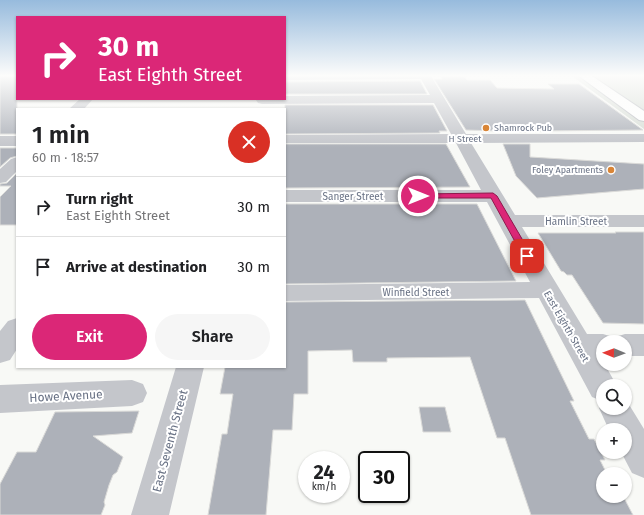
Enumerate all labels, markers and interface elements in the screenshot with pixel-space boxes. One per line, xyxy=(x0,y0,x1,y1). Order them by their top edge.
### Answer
text: 30 m xyxy=(98,30,159,63)
icon: right xyxy=(32,32,84,84)
text: East Eighth Street xyxy=(98,64,242,86)
text: 1 min xyxy=(32,121,90,149)
button: close xyxy=(228,121,270,163)
marker: Shamrock Pub xyxy=(481,123,491,133)
place label: Shamrock Pub xyxy=(494,123,552,133)
street label: H Street xyxy=(449,134,482,144)
text: 60 m · 18:57 xyxy=(32,150,99,165)
place label: Foley Apartments xyxy=(532,165,603,175)
marker: Foley Apartments xyxy=(606,165,616,175)
position arrow xyxy=(397,175,439,217)
text: Turn right xyxy=(66,190,133,208)
street label: Sanger Street xyxy=(323,191,384,203)
icon: right xyxy=(32,196,54,218)
text: 30 m xyxy=(237,198,270,216)
text: East Eighth Street xyxy=(66,208,170,223)
street label: Hamlin Street xyxy=(545,216,607,228)
pin xyxy=(510,239,544,273)
icon: arrive xyxy=(516,245,538,267)
icon: arrive xyxy=(32,256,54,278)
text: Arrive at destination xyxy=(66,258,207,276)
text: 30 m xyxy=(237,258,270,276)
street label: Winfield Street xyxy=(383,287,450,299)
street label: East Eighth Street xyxy=(541,289,592,364)
button: Exit xyxy=(32,314,147,360)
button: Share xyxy=(155,314,270,360)
north arrow xyxy=(596,335,632,371)
map controls xyxy=(596,335,632,503)
button: search xyxy=(596,379,632,415)
street label: Howe Avenue xyxy=(29,387,103,405)
street label: East Seventh Street xyxy=(150,388,191,494)
button: + xyxy=(596,423,632,459)
speed limit sign: 30 xyxy=(358,451,410,503)
text: 24 xyxy=(313,460,335,484)
button: − xyxy=(596,467,632,503)
text: km/h xyxy=(312,481,336,493)

